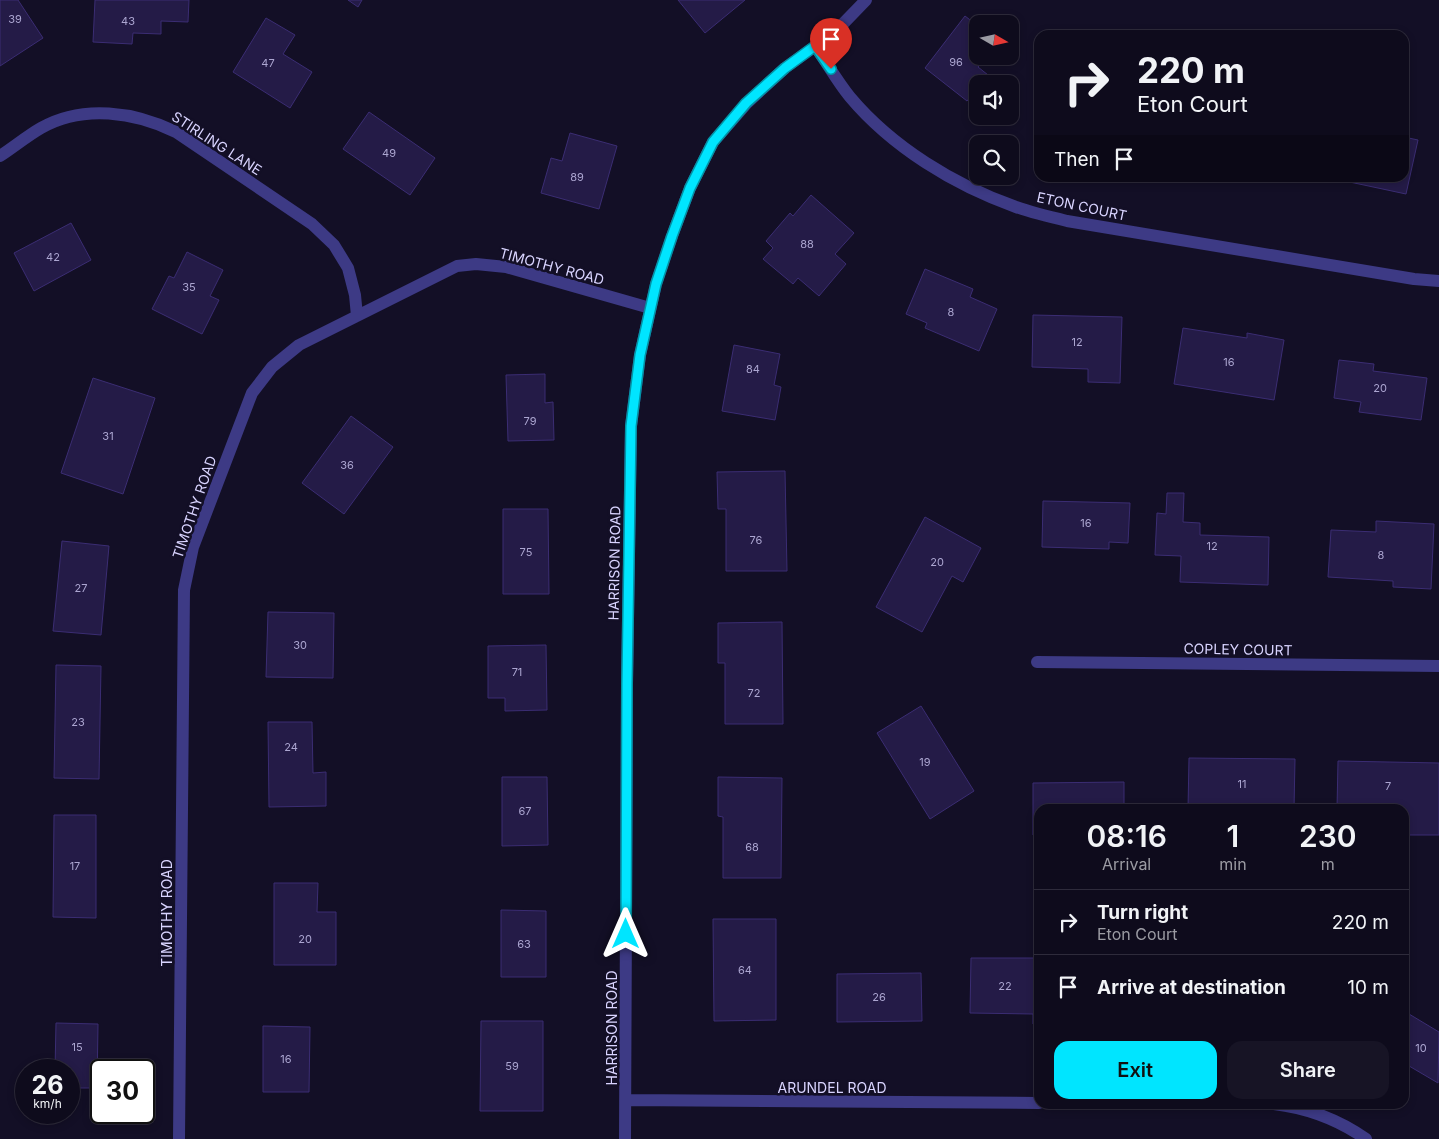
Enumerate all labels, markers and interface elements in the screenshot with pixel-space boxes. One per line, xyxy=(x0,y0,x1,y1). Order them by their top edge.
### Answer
house number: 39 xyxy=(8,12,22,26)
house number: 43 xyxy=(121,14,135,28)
north arrow xyxy=(969,15,1019,65)
map controls xyxy=(969,15,1019,185)
pin xyxy=(810,18,852,69)
icon: arrive xyxy=(817,25,845,53)
text: 220 m xyxy=(1137,49,1245,91)
icon: right xyxy=(1054,50,1119,115)
house number: 96 xyxy=(949,55,963,69)
house number: 47 xyxy=(261,56,275,70)
button: sound xyxy=(969,75,1019,125)
text: Eton Court xyxy=(1137,91,1248,117)
street label: STIRLING LANE xyxy=(169,108,265,178)
button: search xyxy=(969,135,1019,185)
icon: arrive xyxy=(1110,145,1138,173)
house number: 49 xyxy=(382,146,396,160)
text: Then xyxy=(1054,148,1100,171)
house number: 89 xyxy=(570,170,584,184)
street label: ETON COURT xyxy=(1035,188,1129,224)
house number: 88 xyxy=(800,237,814,251)
street label: TIMOTHY ROAD xyxy=(498,244,606,288)
house number: 42 xyxy=(46,250,60,264)
house number: 35 xyxy=(182,280,196,294)
house number: 8 xyxy=(948,305,955,319)
house number: 12 xyxy=(1071,335,1083,349)
house number: 16 xyxy=(1223,355,1235,369)
house number: 84 xyxy=(746,362,760,376)
house number: 20 xyxy=(1373,381,1387,395)
house number: 79 xyxy=(524,414,537,428)
house number: 31 xyxy=(102,429,114,443)
street label: TIMOTHY ROAD xyxy=(168,453,220,561)
house number: 36 xyxy=(340,458,354,472)
street label: HARRISON ROAD xyxy=(604,505,624,621)
house number: 16 xyxy=(1080,516,1092,530)
house number: 76 xyxy=(750,533,763,547)
house number: 12 xyxy=(1206,539,1218,553)
house number: 75 xyxy=(520,545,533,559)
house number: 8 xyxy=(1378,548,1385,562)
house number: 20 xyxy=(930,555,944,569)
house number: 27 xyxy=(75,581,87,595)
house number: 30 xyxy=(293,638,307,652)
street label: COPLEY COURT xyxy=(1183,640,1293,658)
house number: 71 xyxy=(512,665,522,679)
house number: 72 xyxy=(748,686,760,700)
house number: 23 xyxy=(71,715,85,729)
house number: 24 xyxy=(284,740,298,754)
house number: 19 xyxy=(919,755,931,769)
house number: 11 xyxy=(1238,777,1246,791)
house number: 7 xyxy=(1385,779,1391,793)
house number: 67 xyxy=(518,804,532,818)
text: 08:16 xyxy=(1086,818,1167,854)
text: 1 xyxy=(1227,818,1239,854)
text: 230 xyxy=(1299,818,1357,854)
house number: 68 xyxy=(745,840,759,854)
text: Arrival xyxy=(1102,854,1151,874)
text: min xyxy=(1219,854,1247,874)
text: m xyxy=(1321,854,1335,874)
house number: 17 xyxy=(70,859,80,873)
street label: TIMOTHY ROAD xyxy=(158,859,175,967)
text: Turn right xyxy=(1097,901,1188,924)
position arrow xyxy=(599,907,651,959)
icon: right xyxy=(1054,908,1082,936)
text: 220 m xyxy=(1332,911,1389,934)
text: Eton Court xyxy=(1097,924,1178,944)
house number: 20 xyxy=(298,932,312,946)
house number: 63 xyxy=(517,937,531,951)
house number: 64 xyxy=(738,963,752,977)
street label: HARRISON ROAD xyxy=(603,970,620,1086)
icon: arrive xyxy=(1054,973,1082,1001)
text: Arrive at destination xyxy=(1097,976,1286,999)
text: 10 m xyxy=(1347,976,1389,999)
house number: 22 xyxy=(998,979,1012,993)
house number: 26 xyxy=(872,990,886,1004)
house number: 15 xyxy=(71,1040,83,1054)
button: Exit xyxy=(1054,1041,1217,1099)
button: Share xyxy=(1227,1041,1389,1099)
house number: 10 xyxy=(1415,1041,1427,1055)
house number: 16 xyxy=(280,1052,292,1066)
speed limit sign: 30 xyxy=(90,1059,155,1124)
house number: 59 xyxy=(505,1059,519,1073)
text: 26 xyxy=(32,1070,63,1100)
street label: ARUNDEL ROAD xyxy=(777,1079,887,1096)
text: km/h xyxy=(33,1096,62,1111)

